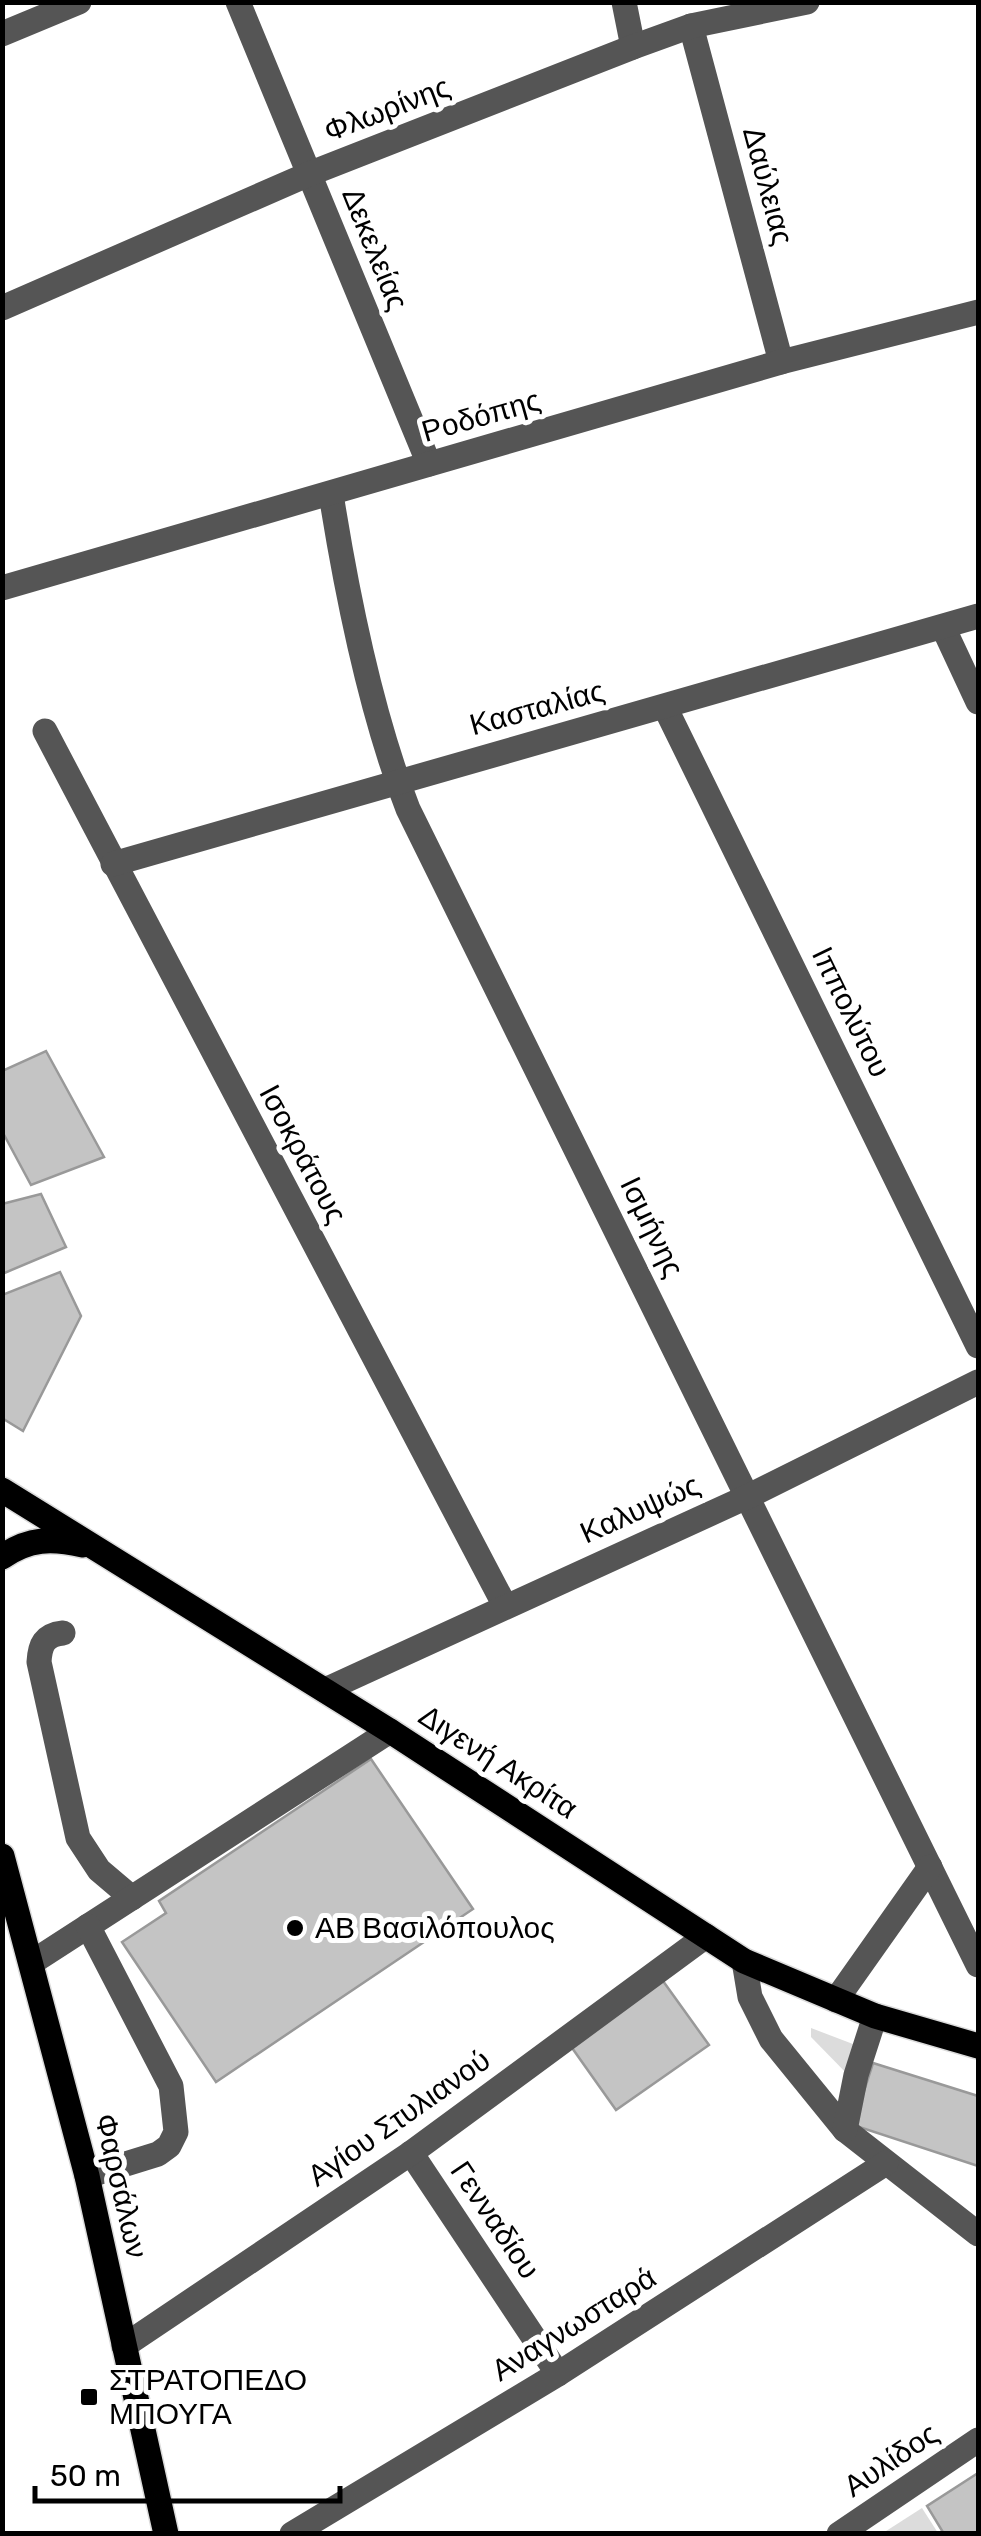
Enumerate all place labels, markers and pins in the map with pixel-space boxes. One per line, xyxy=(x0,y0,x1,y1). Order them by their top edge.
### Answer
place label: ΑΒ Βασιλόπουλος xyxy=(315,1910,555,1946)
marker: ΑΒ Βασιλόπουλος xyxy=(284,1917,306,1939)
place label: ΣΤΡΑΤΟΠΕΔΟ ΜΠΟΥΓΑ xyxy=(109,2362,307,2432)
marker: ΣΤΡΑΤΟΠΕΔΟ ΜΠΟΥΓΑ xyxy=(78,2386,100,2408)

